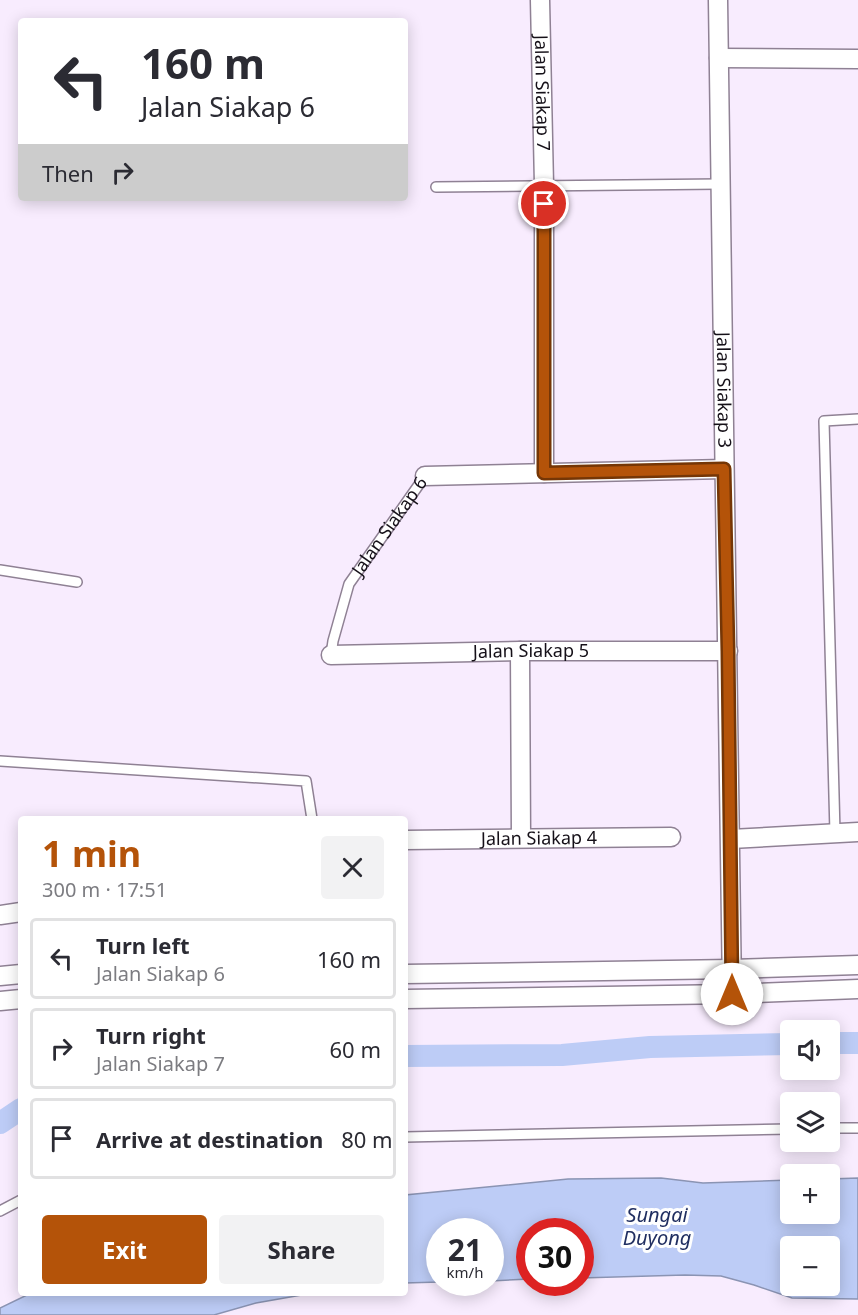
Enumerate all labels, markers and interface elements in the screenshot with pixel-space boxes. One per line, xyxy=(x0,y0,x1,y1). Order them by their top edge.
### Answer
street label: Jalan Siakap 7 xyxy=(530,33,556,151)
text: 160 m xyxy=(141,34,265,91)
icon: left xyxy=(42,42,120,120)
text: Jalan Siakap 6 xyxy=(141,88,315,125)
icon: right xyxy=(106,156,139,189)
text: Then xyxy=(42,158,94,188)
pin xyxy=(518,178,569,229)
icon: arrive xyxy=(527,187,560,220)
street label: Jalan Siakap 3 xyxy=(712,330,737,448)
street label: Jalan Siakap 6 xyxy=(344,471,432,582)
street label: Jalan Siakap 5 xyxy=(471,638,589,663)
street label: Jalan Siakap 4 xyxy=(479,825,597,850)
text: 1 min xyxy=(42,829,141,878)
button: close xyxy=(321,836,384,899)
text: 300 m · 17:51 xyxy=(42,876,167,903)
text: Turn left xyxy=(96,930,190,960)
icon: left xyxy=(45,942,78,975)
text: 160 m xyxy=(317,944,381,974)
text: Jalan Siakap 6 xyxy=(96,960,225,987)
position arrow xyxy=(700,962,764,1026)
text: Turn right xyxy=(96,1020,206,1050)
map controls xyxy=(780,1020,840,1296)
button: sound xyxy=(780,1020,840,1080)
icon: right xyxy=(45,1032,78,1065)
text: 60 m xyxy=(330,1034,381,1064)
text: Jalan Siakap 7 xyxy=(96,1050,225,1077)
button: layers xyxy=(780,1092,840,1152)
icon: arrive xyxy=(45,1122,78,1155)
text: Arrive at destination xyxy=(96,1124,323,1154)
text: 80 m xyxy=(341,1124,393,1154)
button: + xyxy=(780,1164,840,1224)
water label: Sungai Duyong xyxy=(623,1201,692,1251)
button: Exit xyxy=(42,1215,207,1284)
button: Share xyxy=(219,1215,384,1284)
speed limit sign: 30 xyxy=(516,1218,594,1296)
text: 21 xyxy=(448,1229,482,1270)
button: − xyxy=(780,1236,840,1296)
text: km/h xyxy=(447,1262,483,1282)

